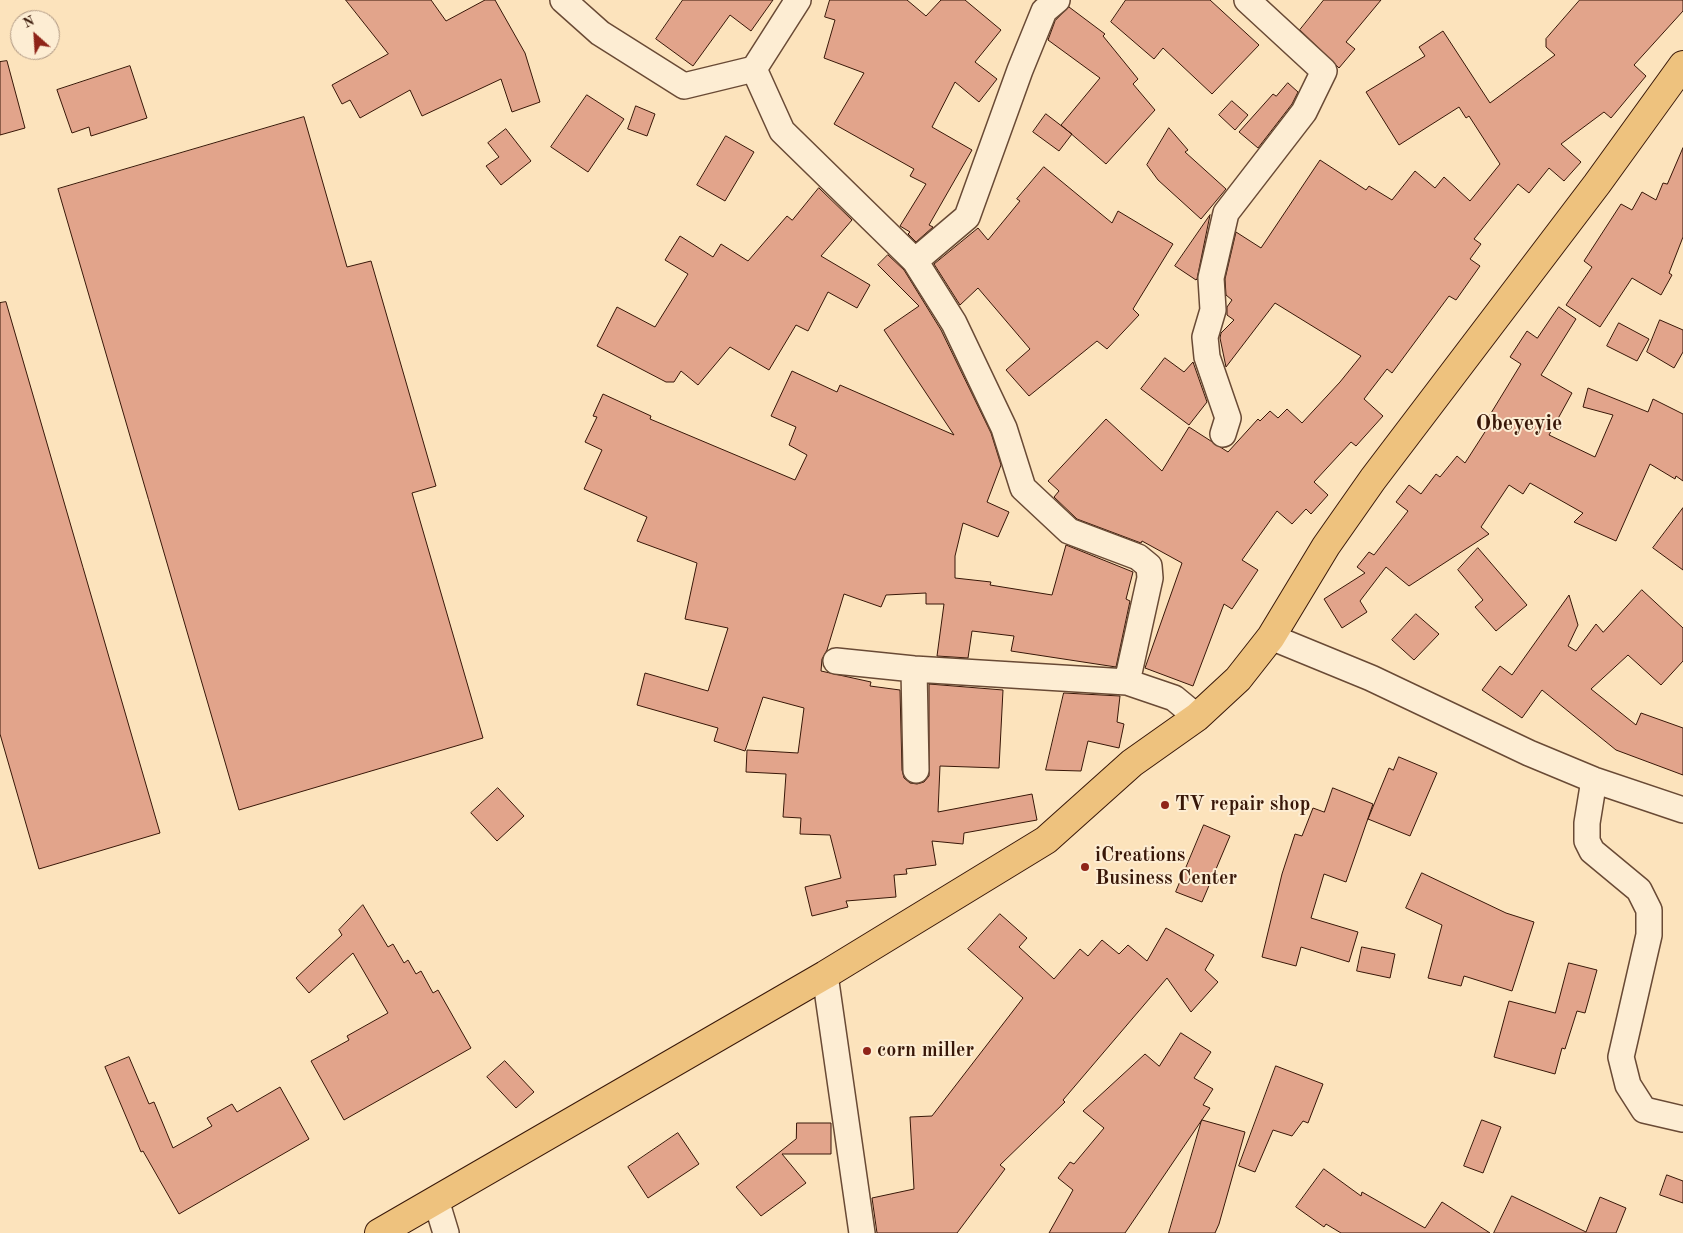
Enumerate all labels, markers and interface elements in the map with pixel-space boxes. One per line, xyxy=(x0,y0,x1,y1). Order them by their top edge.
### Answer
north arrow xyxy=(10,10,60,60)
text: N xyxy=(21,14,37,31)
district label: Obeyeyie xyxy=(1476,411,1562,437)
place label: TV repair shop xyxy=(1175,793,1310,817)
marker: TV repair shop xyxy=(1159,799,1171,811)
place label: iCreations Business Center xyxy=(1095,844,1237,891)
marker: iCreations Business Center xyxy=(1079,861,1091,873)
place label: corn miller xyxy=(877,1039,974,1063)
marker: corn miller xyxy=(861,1045,873,1057)

